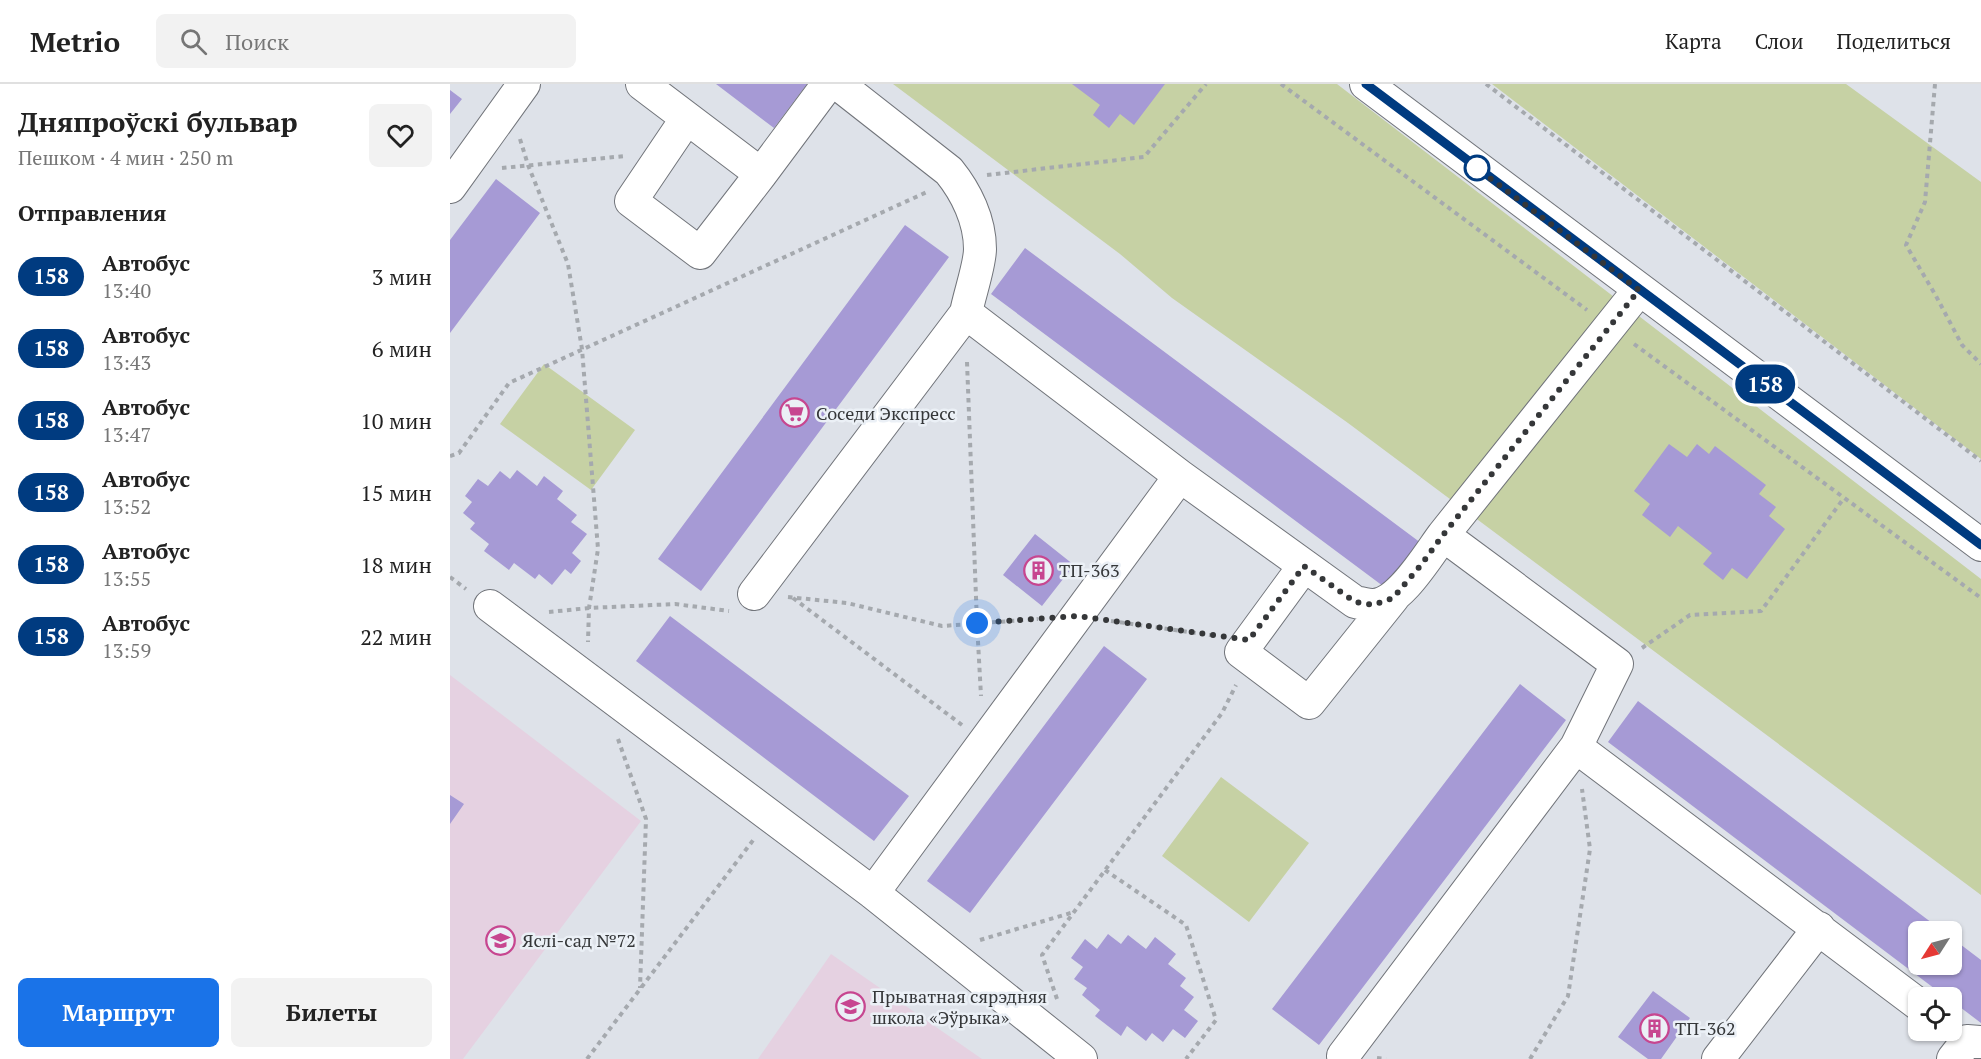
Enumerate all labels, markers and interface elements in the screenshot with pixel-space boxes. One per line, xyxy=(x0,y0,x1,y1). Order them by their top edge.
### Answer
search box xyxy=(156,14,576,68)
text: Metrio xyxy=(30,23,120,60)
icon: search xyxy=(177,25,210,58)
text: Поиск xyxy=(225,27,289,56)
text: Карта xyxy=(1665,27,1722,55)
text: Слои xyxy=(1755,27,1804,55)
text: Поделиться xyxy=(1837,27,1951,55)
text: Дняпроўскі бульвар xyxy=(18,103,298,140)
button: heart xyxy=(369,104,432,167)
text: Пешком · 4 мин · 250 m xyxy=(18,144,233,171)
unlabelled marker xyxy=(1464,155,1490,181)
text: Отправления xyxy=(18,198,166,227)
text: Автобус xyxy=(102,248,190,277)
text: 158 xyxy=(33,262,69,290)
text: 3 мин xyxy=(372,262,432,291)
text: 13:40 xyxy=(102,277,151,304)
text: Автобус xyxy=(102,320,190,349)
text: 158 xyxy=(33,334,69,362)
text: 6 мин xyxy=(372,334,432,363)
text: 13:43 xyxy=(102,349,151,376)
line badge: 158 xyxy=(1730,364,1800,404)
text: 158 xyxy=(1747,370,1783,398)
text: Автобус xyxy=(102,392,190,421)
supermarket icon: Соседи Экспресс xyxy=(779,397,811,429)
place label: Соседи Экспресс xyxy=(816,401,956,425)
text: 158 xyxy=(33,406,69,434)
text: 10 мин xyxy=(360,406,432,435)
text: 13:47 xyxy=(102,421,151,448)
text: Автобус xyxy=(102,464,190,493)
text: 158 xyxy=(33,478,69,506)
text: 15 мин xyxy=(360,478,432,507)
text: 13:52 xyxy=(102,493,151,520)
text: Автобус xyxy=(102,536,190,565)
text: 158 xyxy=(33,550,69,578)
text: 18 мин xyxy=(360,550,432,579)
building icon: ТП-363 xyxy=(1022,554,1054,586)
place label: ТП-363 xyxy=(1059,558,1120,582)
text: 13:55 xyxy=(102,565,151,592)
text: Автобус xyxy=(102,608,190,637)
your location xyxy=(962,608,992,638)
text: 158 xyxy=(33,622,69,650)
text: 22 мин xyxy=(360,622,432,651)
text: 13:59 xyxy=(102,637,151,664)
north arrow xyxy=(1908,921,1962,975)
map controls xyxy=(1908,921,1962,1041)
school or university icon: Яслі-сад №72 xyxy=(485,924,517,956)
place label: Яслі-сад №72 xyxy=(522,928,636,952)
button: Маршрут xyxy=(18,978,219,1047)
button: Билеты xyxy=(231,978,432,1047)
place label: Прыватная сярэдняя школа «Эўрыка» xyxy=(872,984,1047,1029)
button: locate xyxy=(1908,987,1962,1041)
school or university icon: Прыватная сярэдняя школа «Эўрыка» xyxy=(835,990,867,1022)
building icon: ТП-362 xyxy=(1638,1012,1670,1044)
place label: ТП-362 xyxy=(1675,1016,1736,1040)

